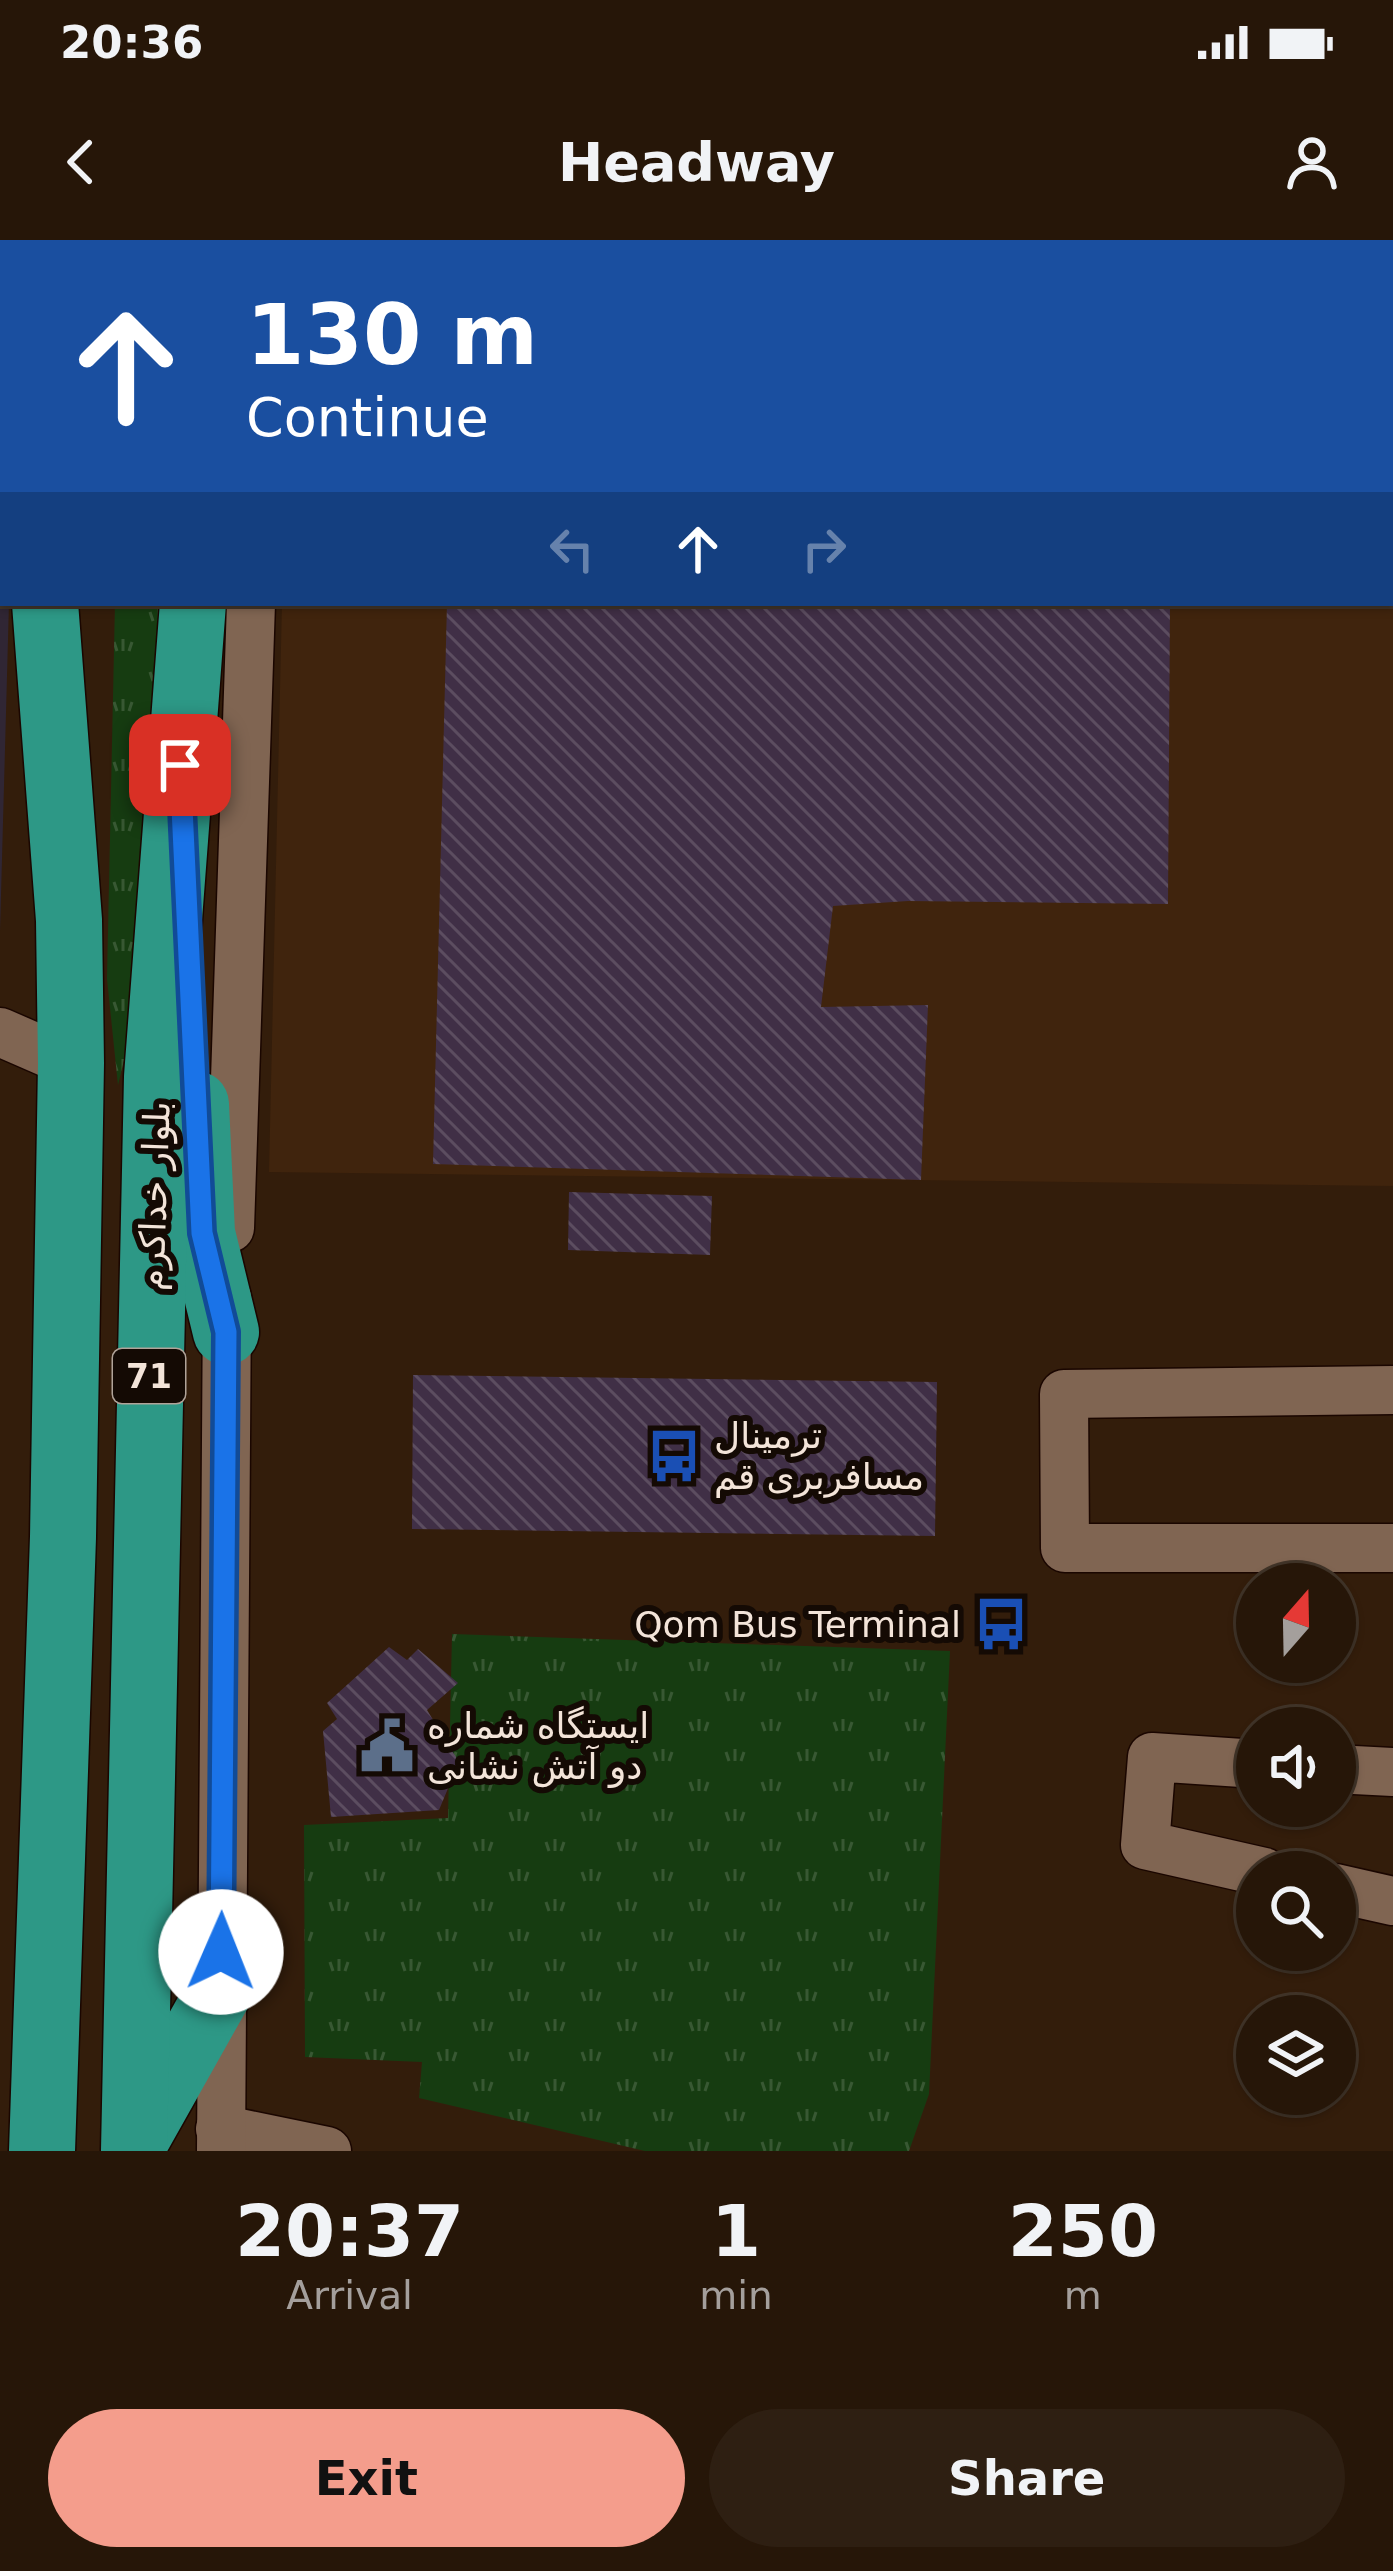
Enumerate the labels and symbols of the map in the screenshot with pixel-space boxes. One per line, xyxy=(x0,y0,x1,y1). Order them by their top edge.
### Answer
pin xyxy=(129,714,231,816)
street label: بلوار خداکرم xyxy=(130,1100,179,1292)
road number: 71 xyxy=(113,1349,185,1403)
place label: ترمینال مسافربری قم xyxy=(714,1415,924,1498)
bus stop icon: ترمینال مسافربری قم xyxy=(645,1427,703,1485)
north arrow xyxy=(1236,1563,1356,1683)
bus stop icon: Qom Bus Terminal xyxy=(972,1595,1030,1653)
place label: Qom Bus Terminal xyxy=(634,1604,961,1645)
place label: ایستگاه شماره دو آتش نشانی xyxy=(427,1705,649,1788)
public building icon: ایستگاه شماره دو آتش نشانی xyxy=(358,1717,416,1775)
position arrow xyxy=(158,1889,284,2015)

